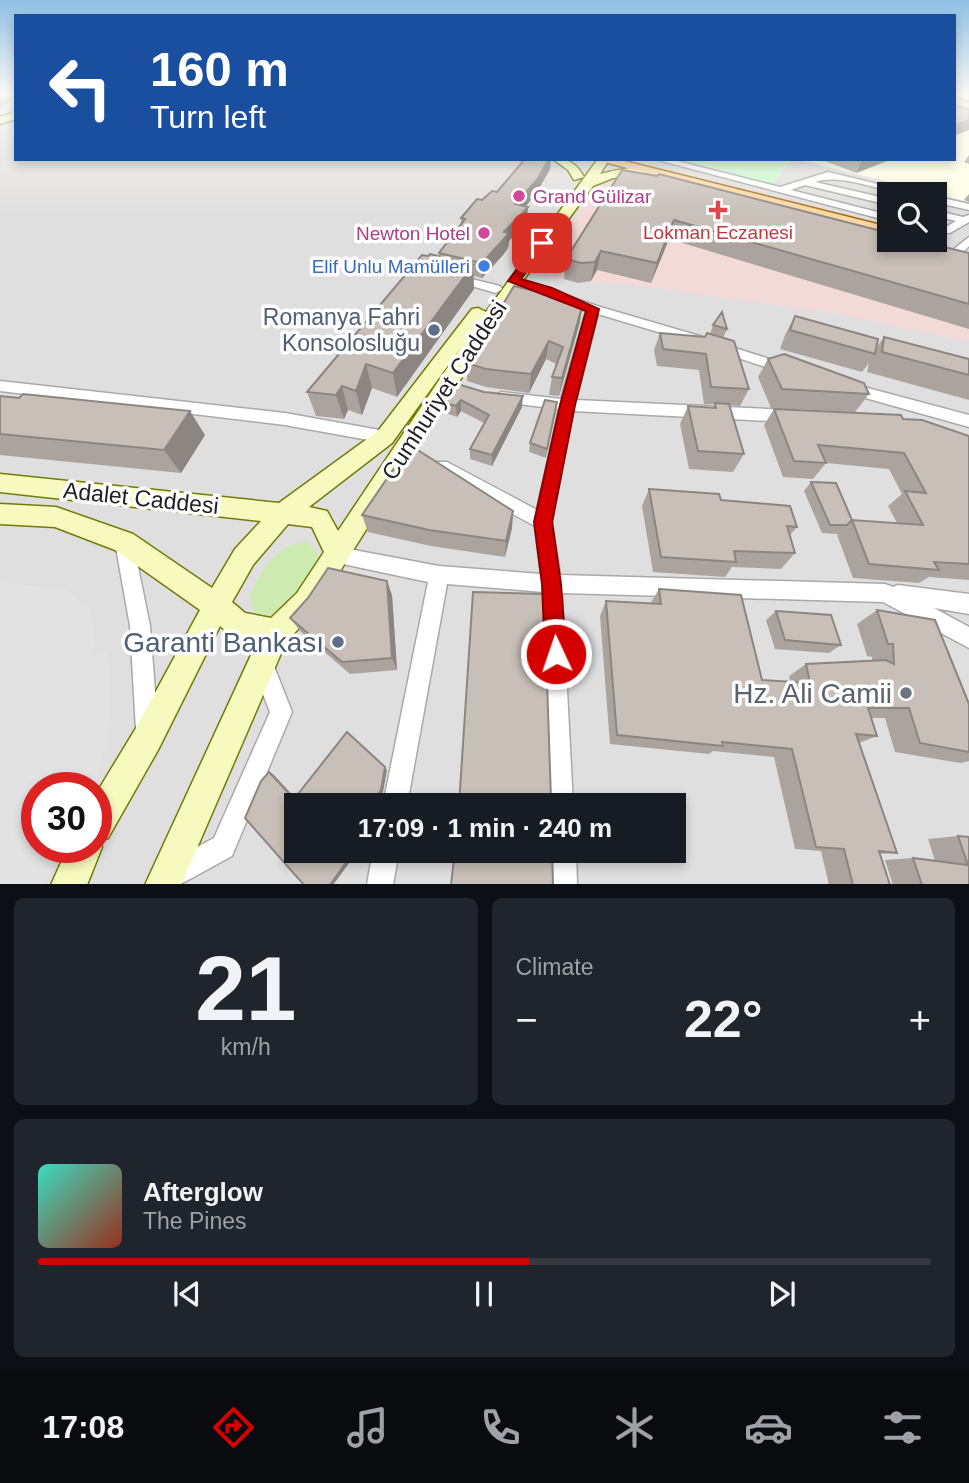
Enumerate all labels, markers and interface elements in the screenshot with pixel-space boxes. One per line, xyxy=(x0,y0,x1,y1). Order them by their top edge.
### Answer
icon: left xyxy=(35,42,126,133)
text: 160 m xyxy=(150,42,289,96)
text: Turn left xyxy=(150,99,266,135)
map controls xyxy=(877,182,947,252)
button: search xyxy=(877,182,947,252)
place label: Grand Gülizar xyxy=(533,186,652,207)
marker: Grand Gülizar xyxy=(511,188,527,204)
marker: Lokman Eczanesi xyxy=(710,202,726,218)
pin xyxy=(512,213,572,273)
place label: Lokman Eczanesi xyxy=(643,222,793,243)
place label: Newton Hotel xyxy=(356,223,470,244)
icon: arrive xyxy=(523,224,561,262)
marker: Newton Hotel xyxy=(476,225,492,241)
place label: Elif Unlu Mamülleri xyxy=(312,256,470,277)
marker: Elif Unlu Mamülleri xyxy=(476,258,492,274)
street label: Cumhuriyet Caddesi xyxy=(376,296,512,484)
place label: Romanya Fahri Konsolosluğu xyxy=(263,304,420,356)
marker: Romanya Fahri Konsolosluğu xyxy=(426,322,442,338)
street label: Adalet Caddesi xyxy=(62,477,220,519)
position arrow xyxy=(519,617,593,691)
place label: Garanti Bankası xyxy=(123,627,324,658)
marker: Garanti Bankası xyxy=(330,634,346,650)
place label: Hz. Ali Camii xyxy=(733,678,892,709)
marker: Hz. Ali Camii xyxy=(898,685,914,701)
speed limit sign: 30 xyxy=(21,772,112,863)
text: 17:09 · 1 min · 240 m xyxy=(358,813,612,843)
text: 21 xyxy=(195,938,296,1039)
text: Climate xyxy=(516,954,593,980)
text: 22° xyxy=(684,990,763,1048)
text: − xyxy=(516,999,538,1041)
text: + xyxy=(909,999,931,1041)
text: km/h xyxy=(221,1034,271,1060)
text: Afterglow xyxy=(143,1177,263,1207)
text: The Pines xyxy=(143,1208,247,1234)
icon: previous xyxy=(168,1275,206,1313)
icon: pause xyxy=(465,1275,503,1313)
icon: next xyxy=(763,1275,801,1313)
icon: directions xyxy=(209,1403,258,1452)
icon: music xyxy=(343,1403,392,1452)
icon: phone xyxy=(476,1403,525,1452)
icon: climate xyxy=(610,1403,659,1452)
icon: car xyxy=(744,1403,793,1452)
icon: filters xyxy=(878,1403,927,1452)
text: 17:08 xyxy=(42,1409,124,1445)

